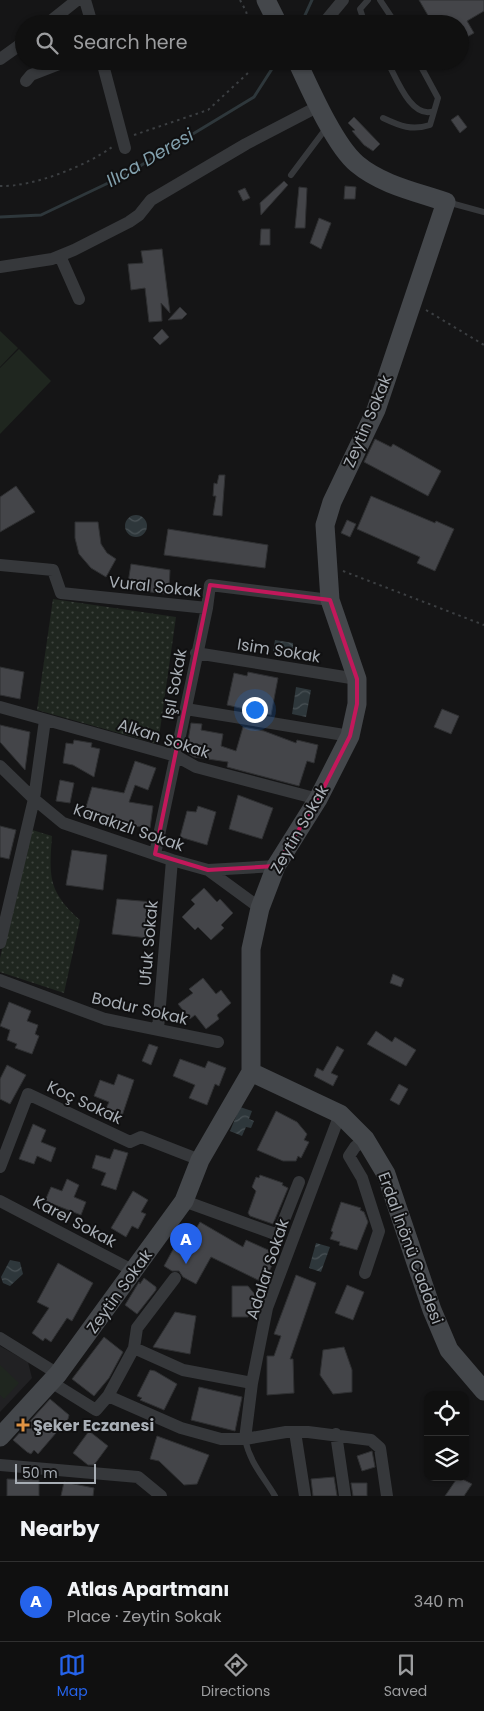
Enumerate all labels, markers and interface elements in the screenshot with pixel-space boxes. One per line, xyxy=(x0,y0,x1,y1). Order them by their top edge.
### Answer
search box xyxy=(15,15,469,70)
icon: search xyxy=(33,29,61,57)
text: Search here xyxy=(73,29,187,56)
water label: Ilıca Deresi xyxy=(101,122,199,193)
street label: Zeytin Sokak xyxy=(338,371,398,471)
street label: Vural Sokak xyxy=(108,570,203,603)
street label: Isim Sokak xyxy=(236,633,323,669)
street label: Işıl Sokak xyxy=(156,646,193,721)
your location xyxy=(242,697,268,723)
street label: Alkan Sokak xyxy=(115,713,213,764)
street label: Zeytin Sokak xyxy=(265,780,334,878)
street label: Karakızlı Sokak xyxy=(70,798,188,857)
street label: Ufuk Sokak xyxy=(133,899,164,987)
street label: Bodur Sokak xyxy=(89,986,191,1031)
street label: Koç Sokak xyxy=(43,1075,127,1130)
street label: Erdal İnönü Caddesi xyxy=(372,1169,449,1327)
street label: Karel Sokak xyxy=(29,1190,121,1253)
street label: Adalar Sokak xyxy=(240,1215,295,1322)
pin: A xyxy=(170,1223,202,1264)
street label: Zeytin Sokak xyxy=(81,1244,158,1338)
map controls xyxy=(424,1391,469,1481)
button: locate xyxy=(424,1391,469,1436)
place label: Şeker Eczanesi xyxy=(33,1414,154,1437)
marker: Şeker Eczanesi xyxy=(17,1419,29,1431)
button: layers xyxy=(424,1436,469,1481)
scale bar xyxy=(15,1461,96,1484)
text: 50 m xyxy=(22,1463,58,1483)
text: Nearby xyxy=(20,1514,100,1543)
text: Atlas Apartmanı xyxy=(67,1576,229,1603)
text: A xyxy=(30,1590,42,1613)
text: 340 m xyxy=(414,1590,464,1613)
text: Place · Zeytin Sokak xyxy=(67,1605,221,1628)
tab: Map xyxy=(57,1651,88,1702)
tab: Directions xyxy=(201,1651,270,1702)
tab: Saved xyxy=(384,1651,427,1702)

